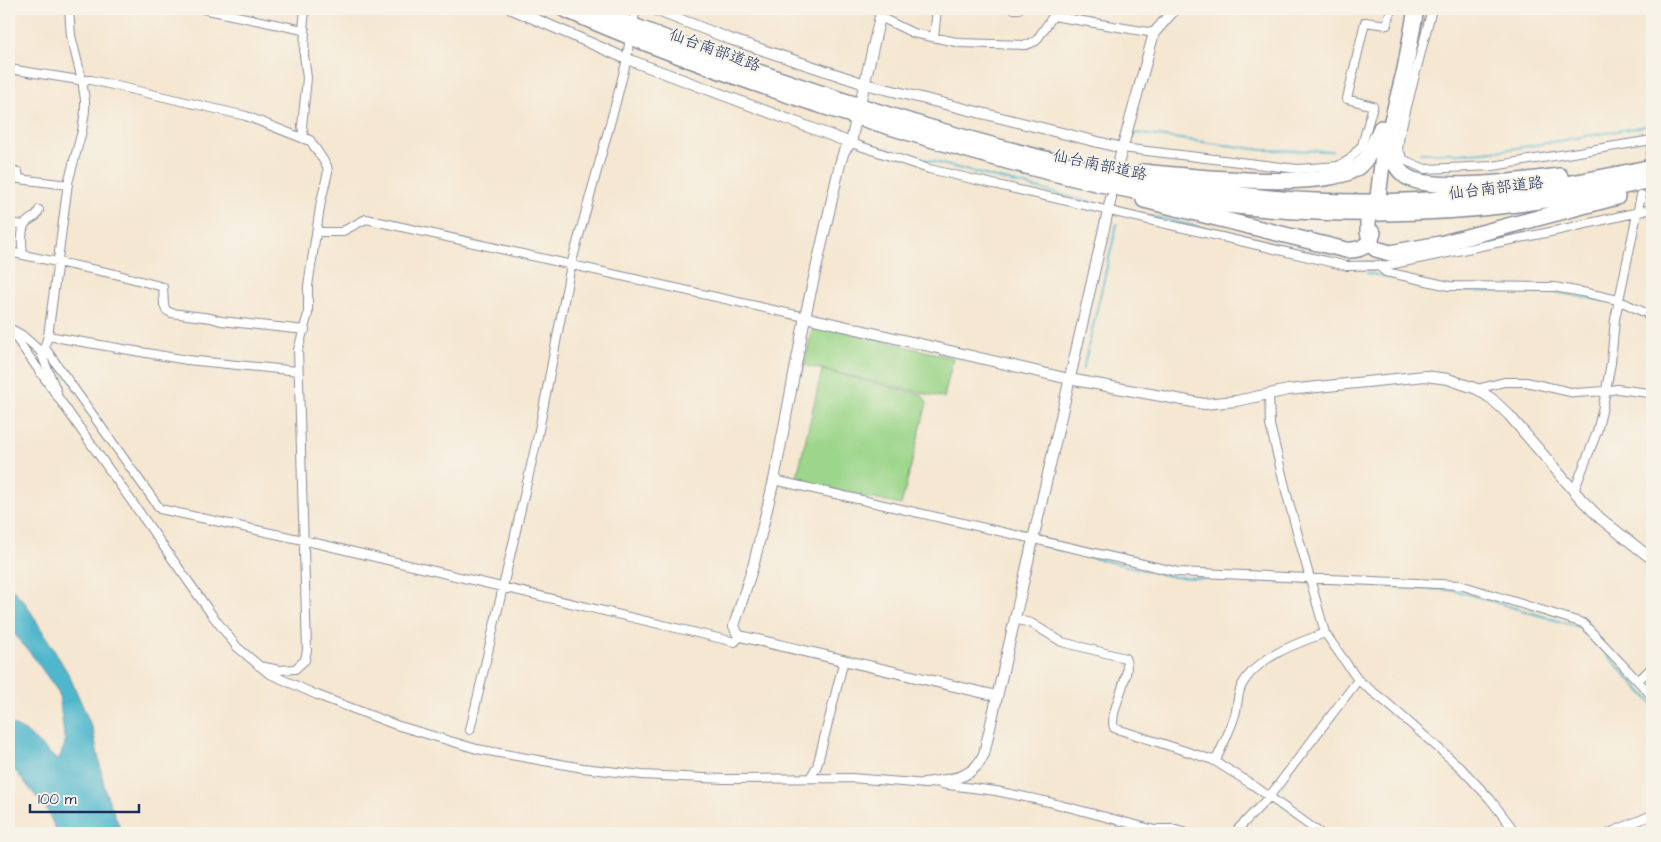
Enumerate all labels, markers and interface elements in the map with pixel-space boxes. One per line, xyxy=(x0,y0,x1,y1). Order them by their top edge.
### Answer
street label: 仙台南部道路 xyxy=(666,23,764,77)
street label: 仙台南部道路 xyxy=(1051,144,1149,186)
street label: 仙台南部道路 xyxy=(1447,171,1545,205)
scale bar xyxy=(30,782,139,814)
text: 100 m xyxy=(38,789,77,810)

